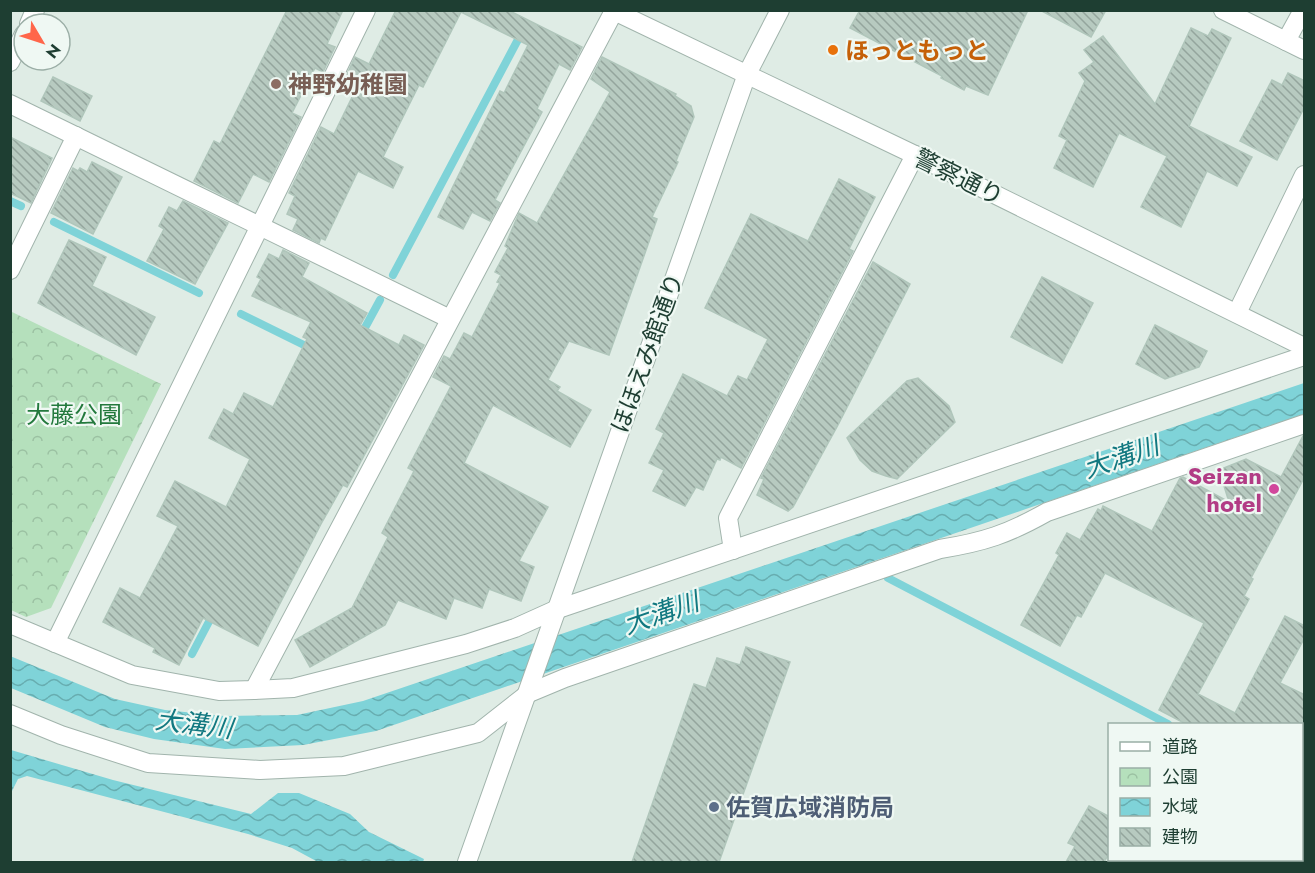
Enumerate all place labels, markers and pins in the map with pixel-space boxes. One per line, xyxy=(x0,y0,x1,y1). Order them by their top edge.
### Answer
place label: ほっともっと xyxy=(845,33,989,68)
marker: ほっともっと xyxy=(826,43,840,57)
place label: 神野幼稚園 xyxy=(288,67,408,102)
marker: 神野幼稚園 xyxy=(269,77,283,91)
place label: Seizan hotel xyxy=(1187,458,1262,521)
marker: Seizan hotel xyxy=(1267,482,1281,496)
place label: 佐賀広域消防局 xyxy=(726,790,894,825)
marker: 佐賀広域消防局 xyxy=(707,800,721,814)

